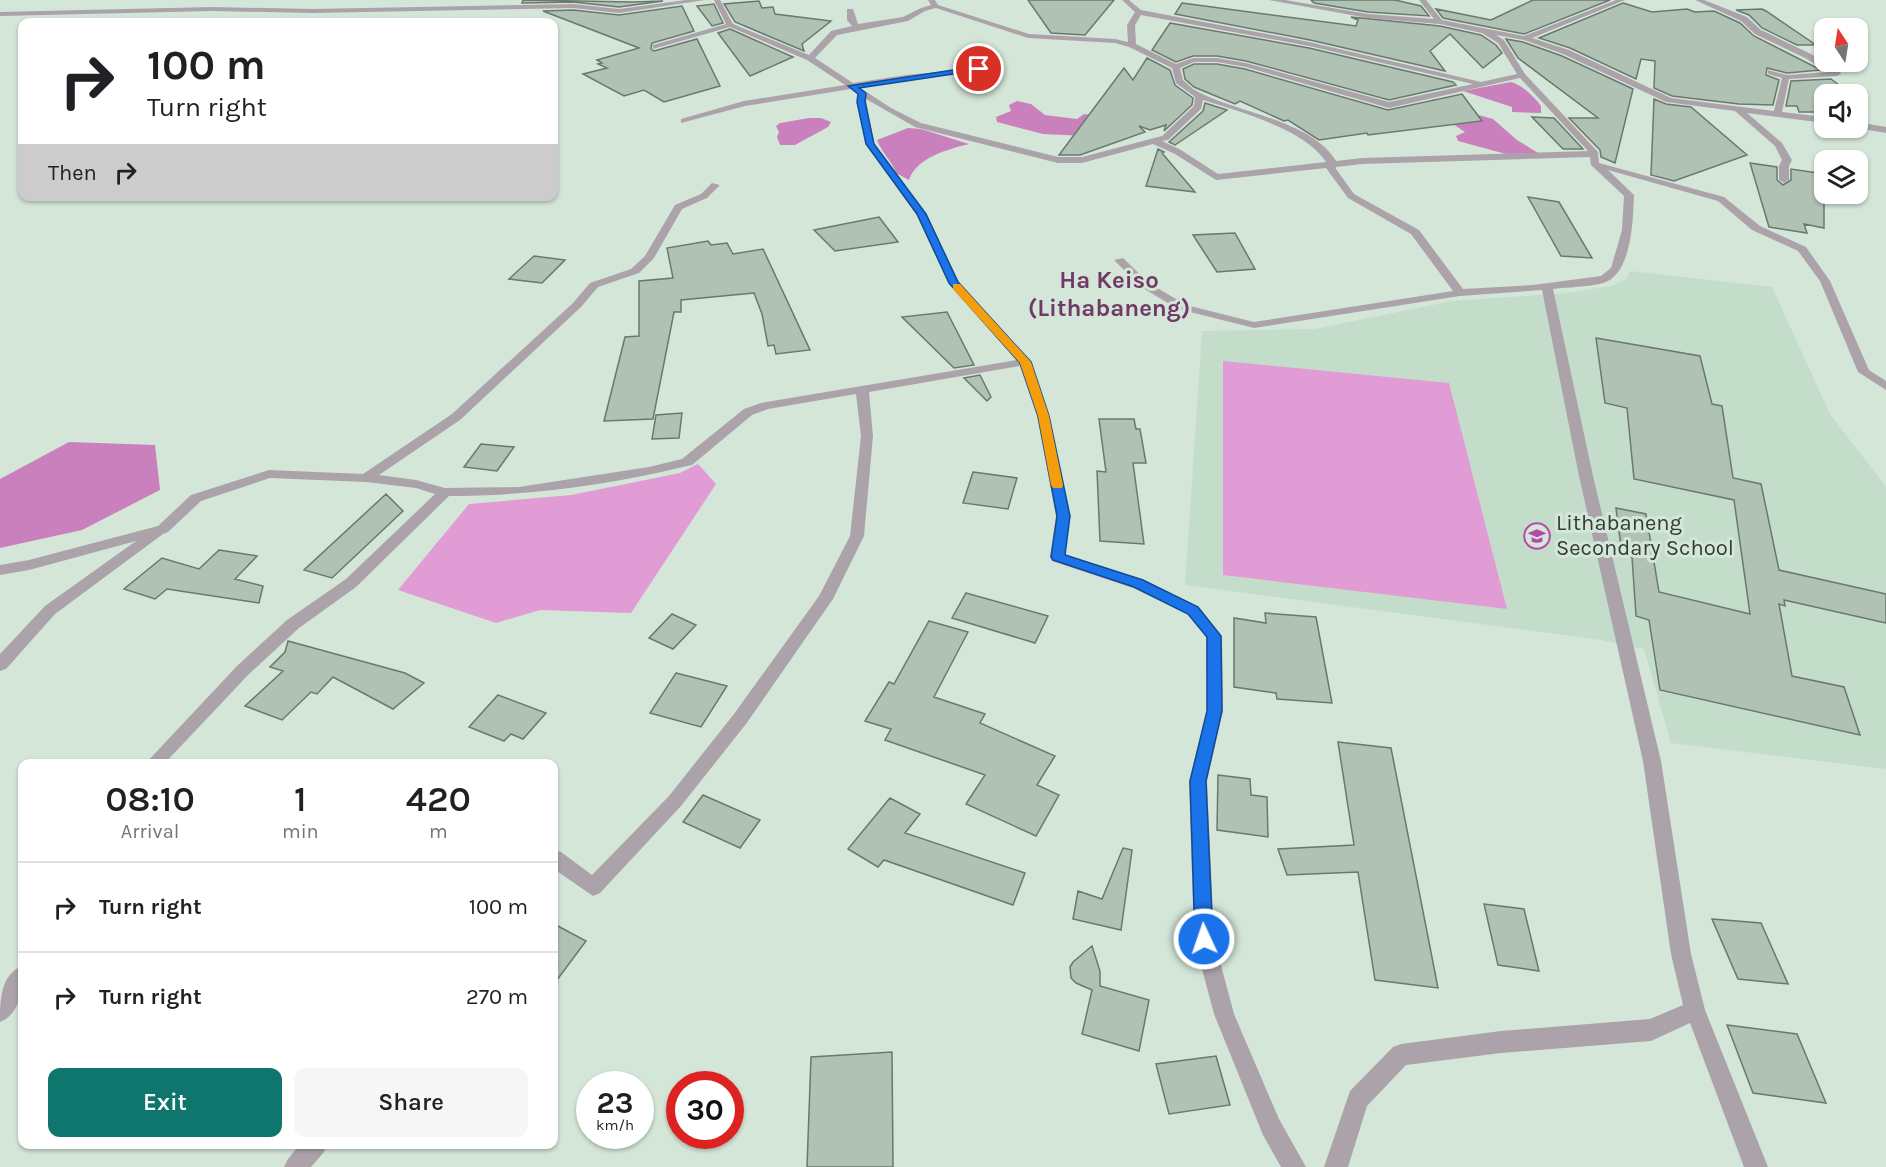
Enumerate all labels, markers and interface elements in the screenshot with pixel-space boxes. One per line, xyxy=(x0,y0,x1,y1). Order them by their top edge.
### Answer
north arrow xyxy=(1814,18,1868,72)
map controls xyxy=(1814,18,1868,204)
text: 100 m xyxy=(147,40,266,90)
icon: right xyxy=(48,42,126,120)
pin xyxy=(953,43,1004,94)
icon: arrive xyxy=(962,52,995,85)
button: sound xyxy=(1814,84,1868,138)
text: Turn right xyxy=(147,91,267,123)
button: layers xyxy=(1814,150,1868,204)
icon: right xyxy=(109,156,142,189)
text: Then xyxy=(48,160,97,186)
district label: Ha Keiso (Lithabaneng) xyxy=(1028,266,1190,322)
place label: Lithabaneng Secondary School xyxy=(1556,510,1734,561)
school or university icon: Lithabaneng Secondary School xyxy=(1522,521,1552,551)
text: 08:10 xyxy=(105,778,195,820)
text: 1 xyxy=(294,778,307,820)
text: 420 xyxy=(406,778,471,820)
text: Arrival xyxy=(121,820,179,843)
text: min xyxy=(282,820,319,843)
text: m xyxy=(429,820,448,843)
icon: right xyxy=(48,891,81,924)
text: Turn right xyxy=(99,894,202,920)
text: 100 m xyxy=(469,894,528,920)
position arrow xyxy=(1172,907,1236,971)
icon: right xyxy=(48,981,81,1014)
text: Turn right xyxy=(99,984,202,1010)
text: 270 m xyxy=(466,984,528,1010)
button: Exit xyxy=(48,1068,282,1137)
button: Share xyxy=(294,1068,528,1137)
speed limit sign: 30 xyxy=(666,1071,744,1149)
text: 23 xyxy=(597,1085,633,1121)
text: km/h xyxy=(596,1116,634,1134)

